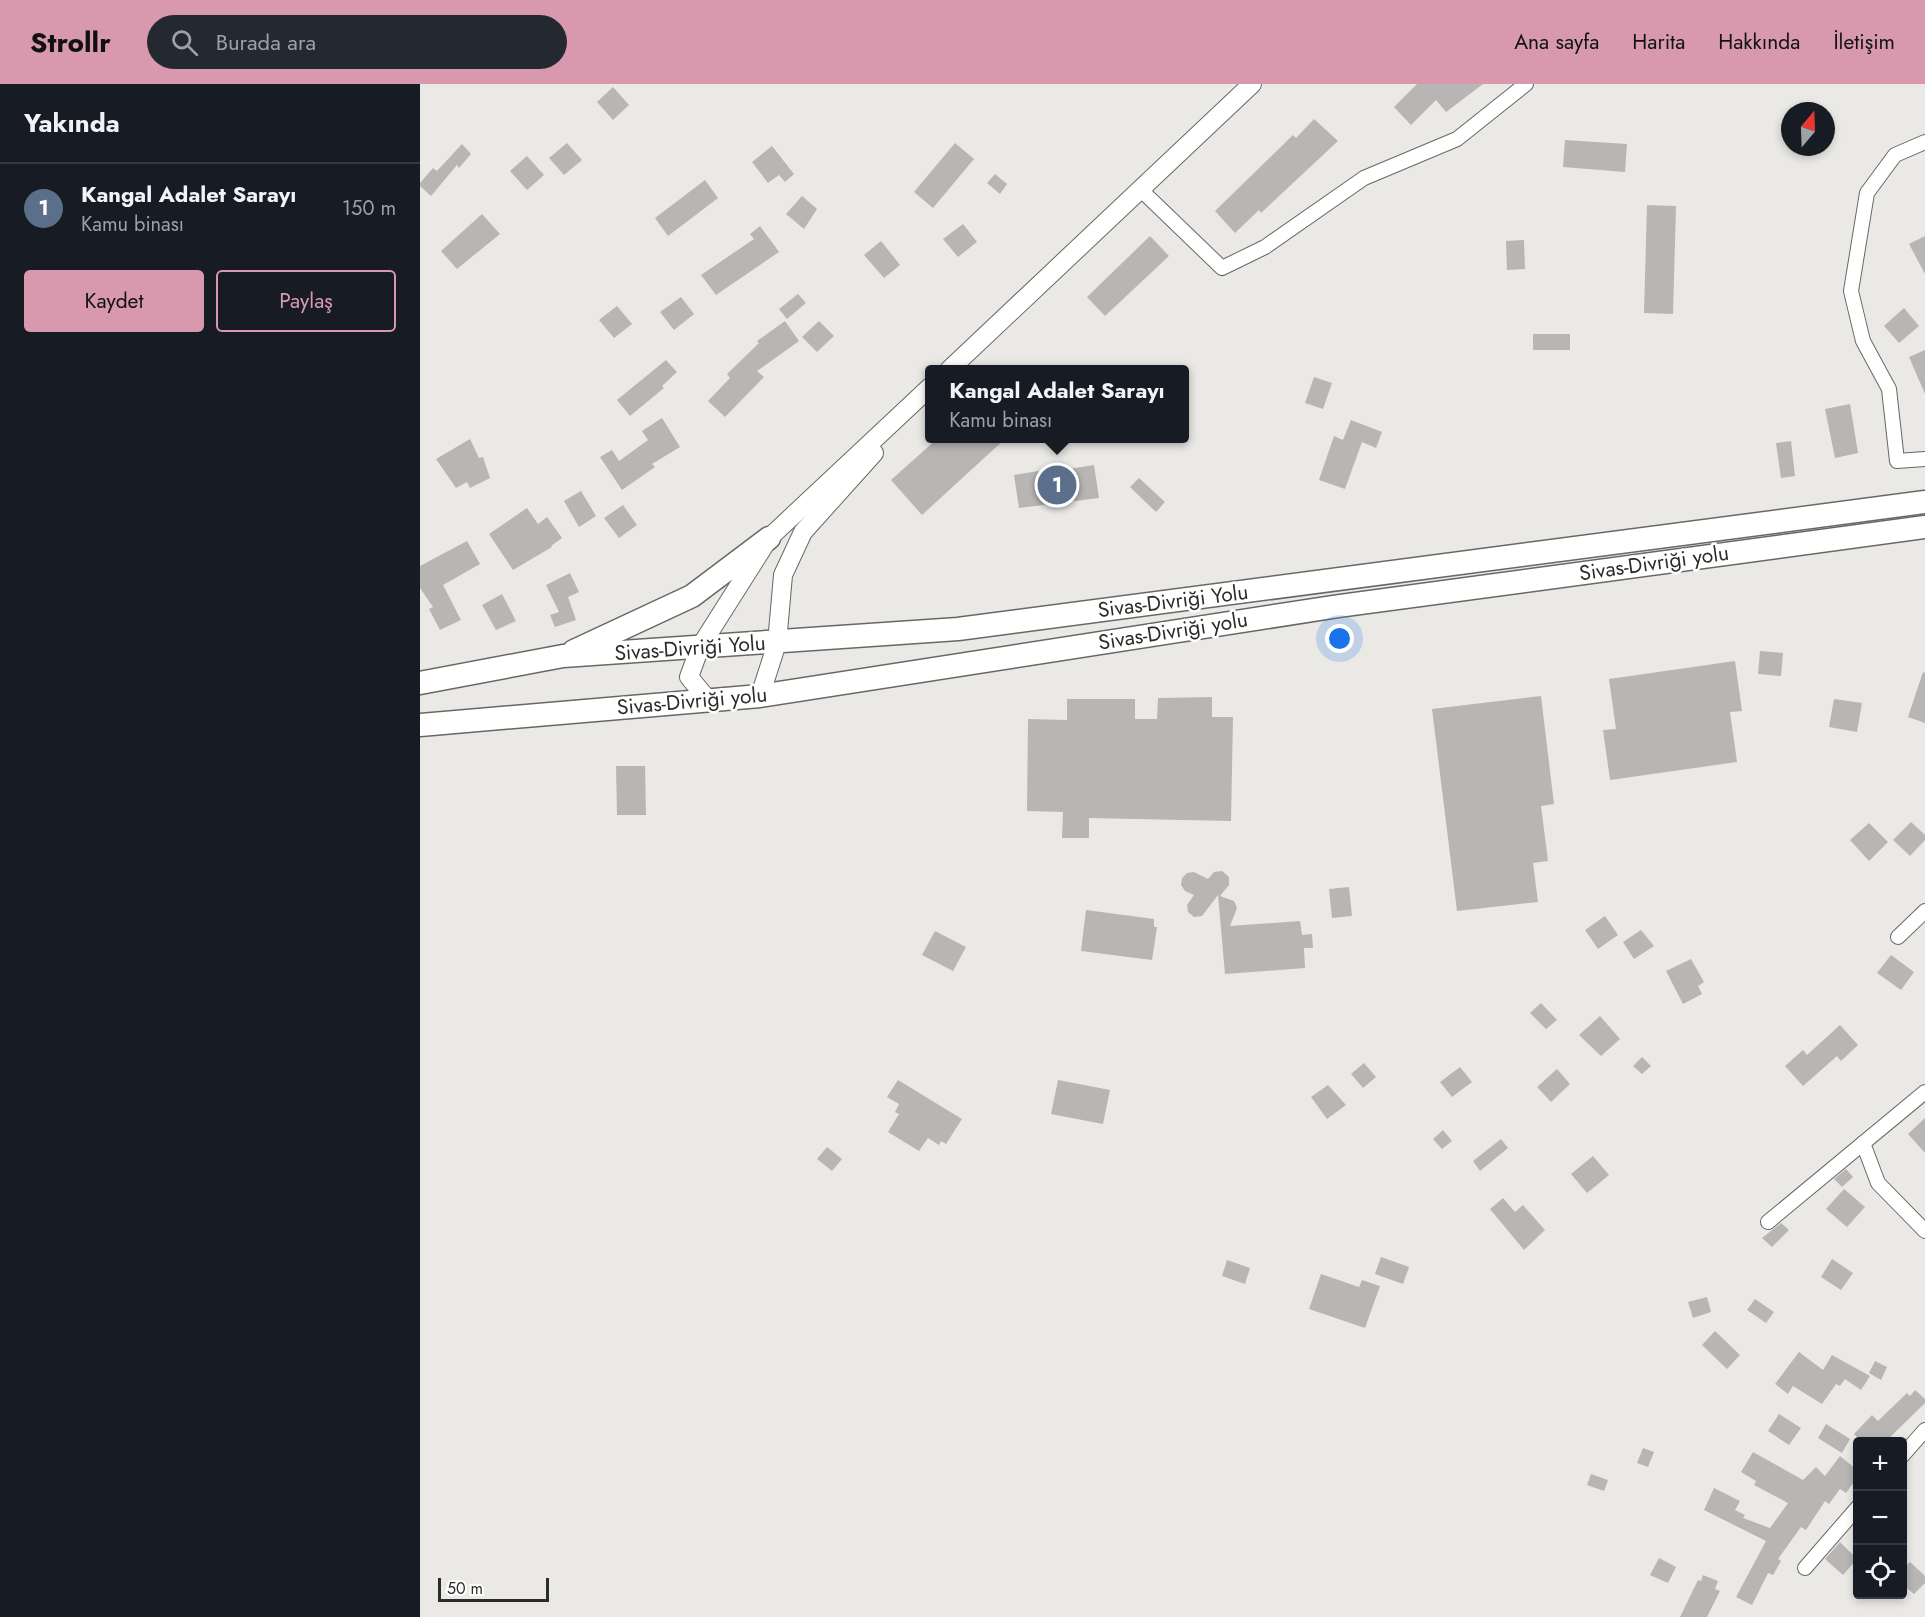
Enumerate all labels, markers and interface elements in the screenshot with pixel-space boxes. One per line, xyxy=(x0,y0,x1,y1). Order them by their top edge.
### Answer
search box xyxy=(147,15,567,69)
text: Strollr xyxy=(30,22,111,63)
icon: search xyxy=(168,26,201,59)
text: Burada ara xyxy=(216,26,316,58)
text: Ana sayfa xyxy=(1514,27,1599,57)
text: Harita xyxy=(1632,27,1685,57)
text: Hakkında xyxy=(1718,27,1800,57)
text: İletişim xyxy=(1833,27,1895,57)
north arrow xyxy=(1781,102,1835,156)
text: Yakında xyxy=(24,104,120,142)
text: Kangal Adalet Sarayı xyxy=(81,178,296,210)
text: 1 xyxy=(38,194,49,223)
text: 150 m xyxy=(342,194,396,223)
text: Kamu binası xyxy=(81,210,184,239)
button: Kaydet xyxy=(24,270,204,332)
button: Paylaş xyxy=(216,270,396,332)
popup xyxy=(925,365,1189,443)
text: Kangal Adalet Sarayı xyxy=(949,374,1165,406)
text: Kamu binası xyxy=(949,406,1052,435)
pin: 1 xyxy=(1038,462,1076,508)
street label: Sivas-Divriği yolu xyxy=(1577,538,1731,588)
street label: Sivas-Divriği Yolu xyxy=(1096,577,1250,625)
street label: Sivas-Divriği yolu xyxy=(1096,604,1250,658)
your location xyxy=(1325,624,1354,653)
street label: Sivas-Divriği Yolu xyxy=(613,628,767,668)
street label: Sivas-Divriği yolu xyxy=(616,679,768,723)
map controls xyxy=(1853,1437,1907,1599)
button: + xyxy=(1853,1437,1907,1491)
button: − xyxy=(1853,1491,1907,1545)
button: locate xyxy=(1853,1545,1907,1599)
scale bar xyxy=(438,1575,549,1602)
text: 50 m xyxy=(447,1577,483,1600)

